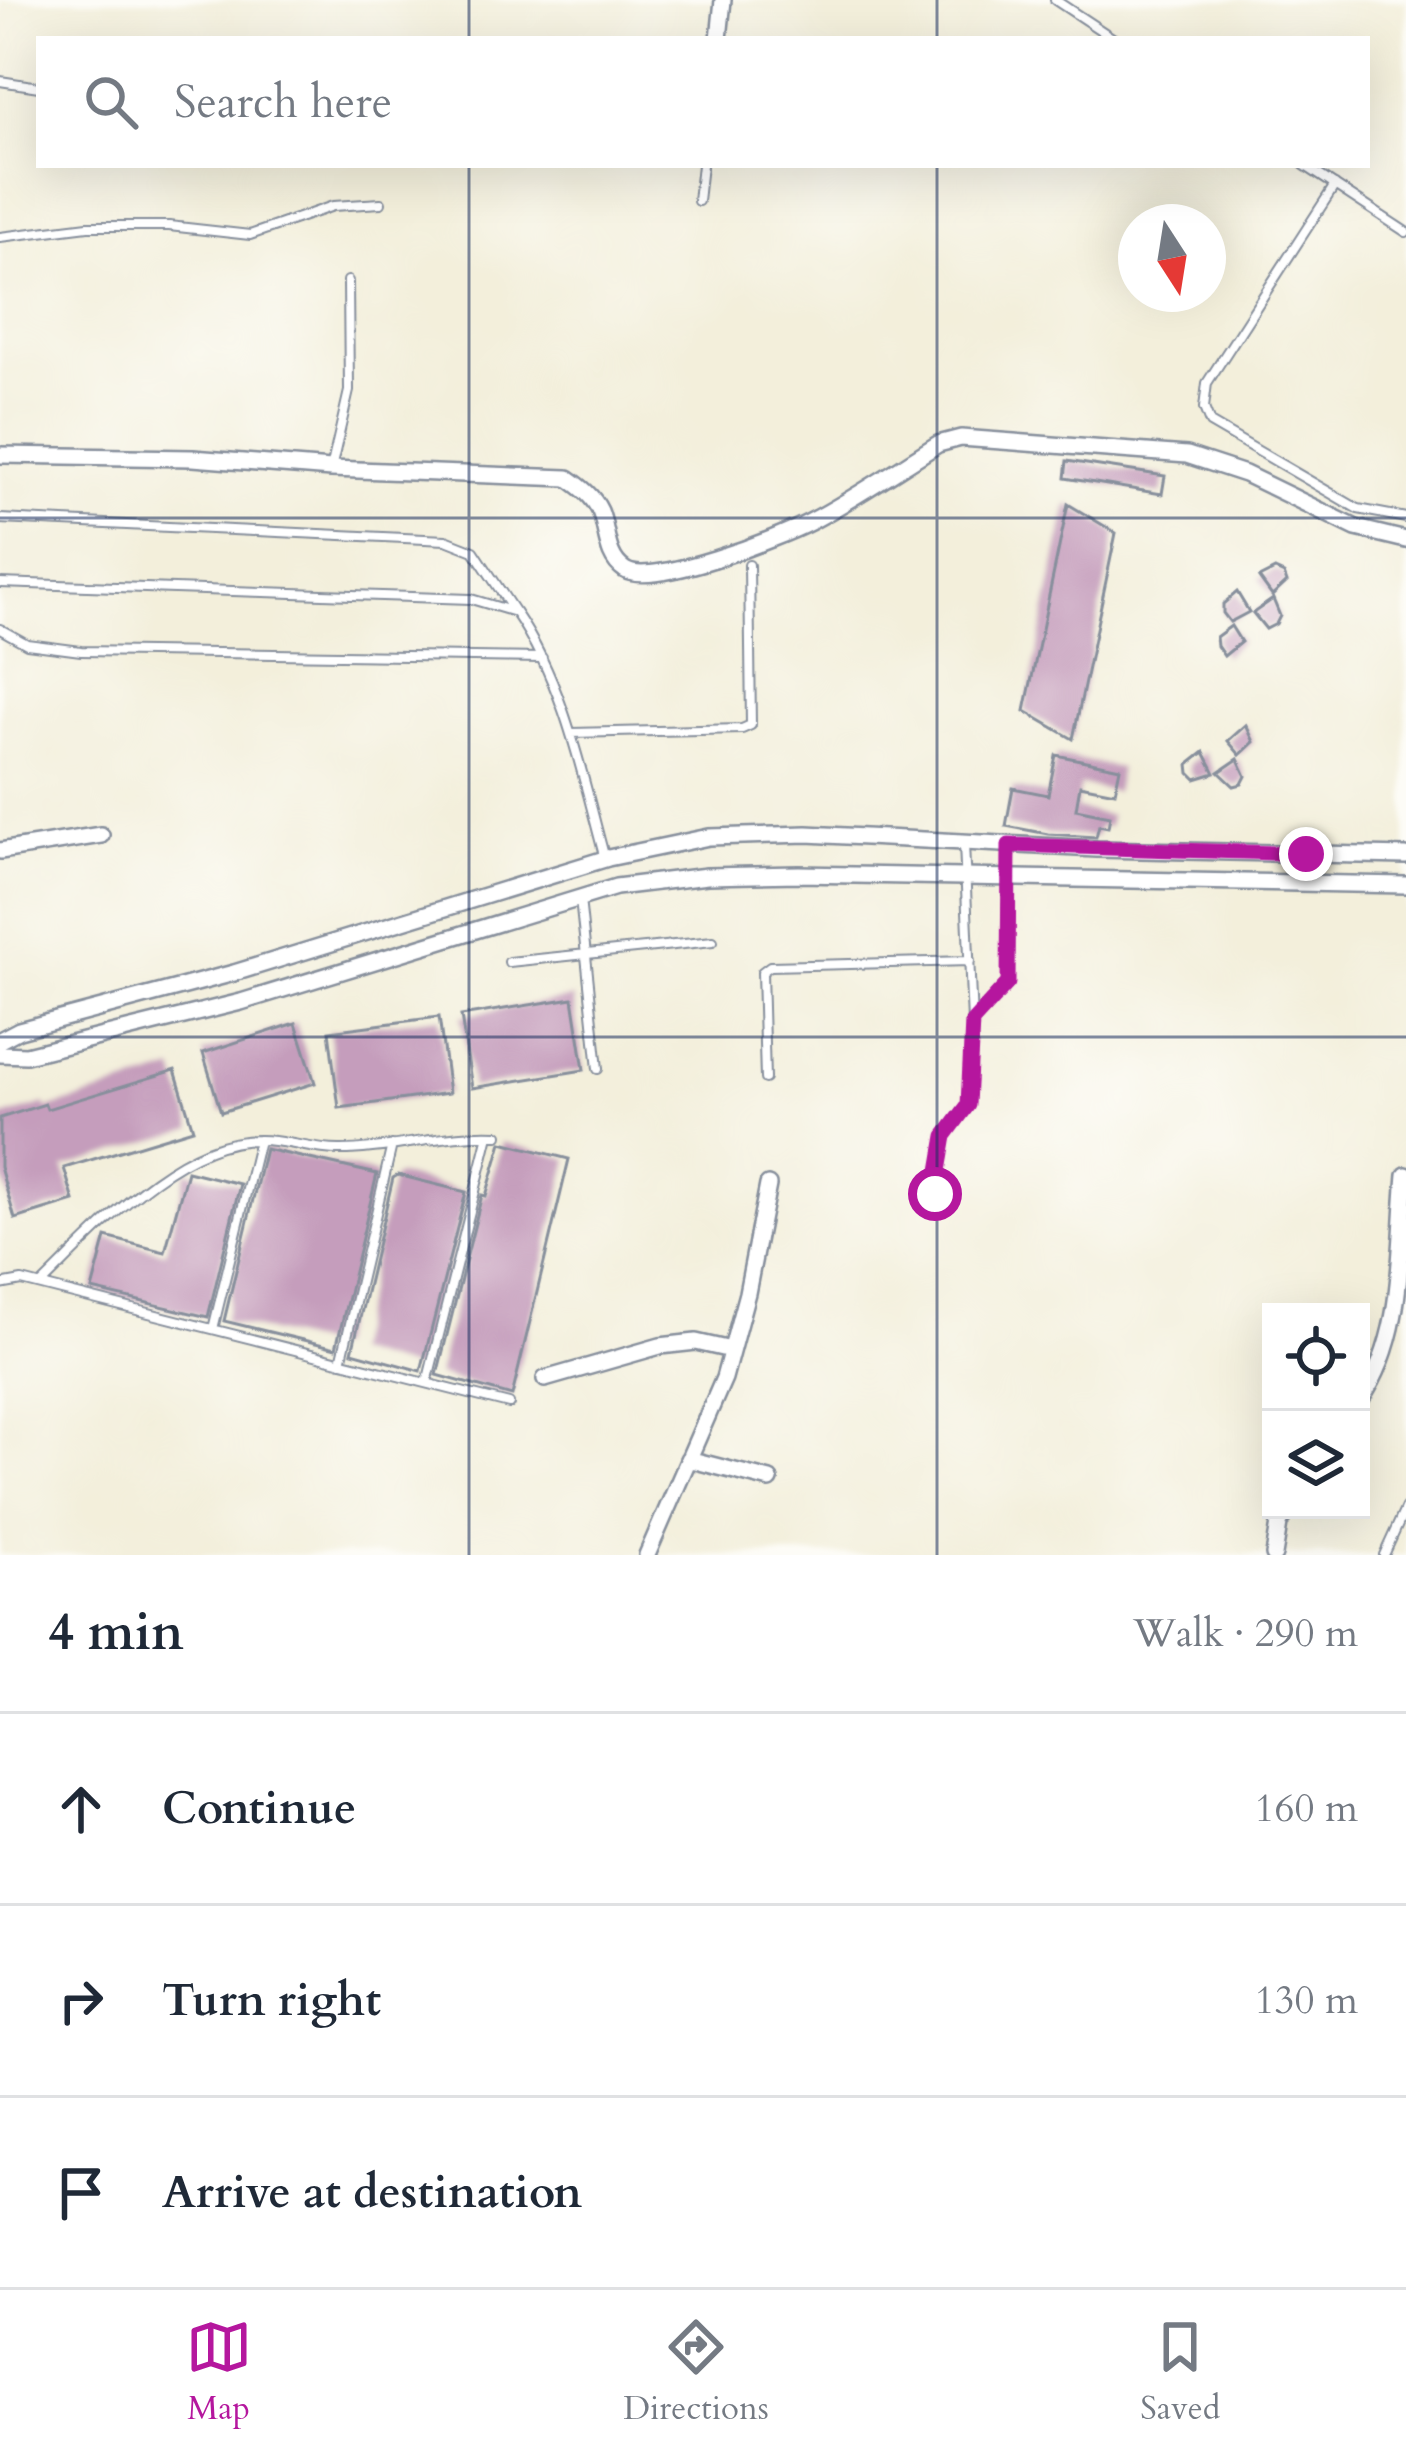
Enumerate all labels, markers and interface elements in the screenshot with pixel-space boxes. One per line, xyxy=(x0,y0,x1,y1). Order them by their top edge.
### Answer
search box xyxy=(36,36,1370,168)
icon: search xyxy=(78,69,144,135)
text: Search here xyxy=(174,72,392,133)
north arrow xyxy=(1118,204,1226,312)
route end xyxy=(1279,827,1333,881)
route start xyxy=(908,1167,962,1221)
map controls xyxy=(1262,1303,1370,1519)
button: locate xyxy=(1262,1303,1370,1411)
button: layers xyxy=(1262,1411,1370,1519)
text: 4 min xyxy=(48,1598,184,1668)
text: Walk · 290 m xyxy=(1133,1607,1358,1660)
icon: ahead xyxy=(48,1776,114,1842)
text: Continue xyxy=(162,1778,356,1839)
text: 160 m xyxy=(1255,1782,1358,1835)
icon: right xyxy=(48,1968,114,2034)
text: Turn right xyxy=(162,1970,381,2031)
text: 130 m xyxy=(1255,1974,1358,2027)
icon: arrive xyxy=(48,2160,114,2226)
text: Arrive at destination xyxy=(162,2162,582,2223)
tab: Map xyxy=(186,2314,252,2431)
tab: Directions xyxy=(623,2314,769,2431)
tab: Saved xyxy=(1140,2314,1220,2431)

